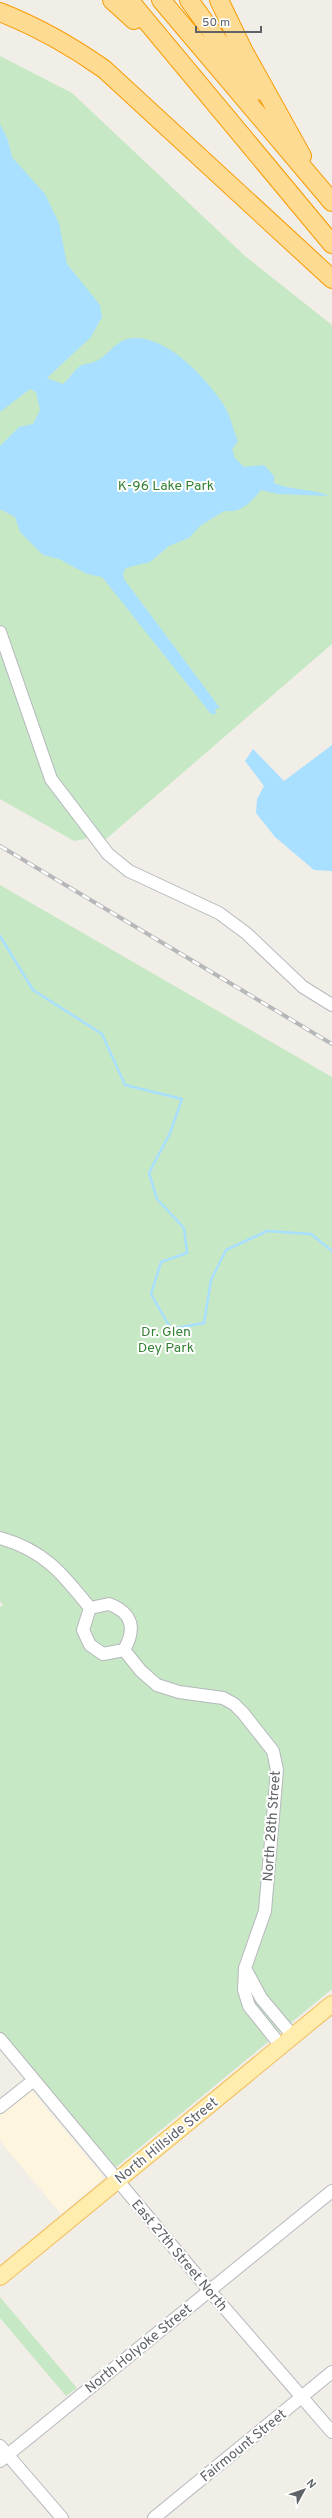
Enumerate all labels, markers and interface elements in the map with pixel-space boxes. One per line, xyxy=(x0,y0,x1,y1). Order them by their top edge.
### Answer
scale bar xyxy=(196,8,261,34)
text: 50 m xyxy=(202,15,230,31)
park label: K-96 Lake Park xyxy=(118,478,214,495)
park label: Dr. Glen Dey Park xyxy=(138,1324,194,1357)
street label: North 28th Street xyxy=(260,1770,285,1882)
street label: North Hillside Street xyxy=(112,2094,222,2188)
street label: East 27th Street North xyxy=(127,2197,230,2315)
street label: North Holyoke Street xyxy=(82,2301,196,2397)
street label: Fairmount Street xyxy=(198,2406,290,2486)
north arrow xyxy=(284,2470,324,2510)
text: N xyxy=(303,2477,319,2492)

